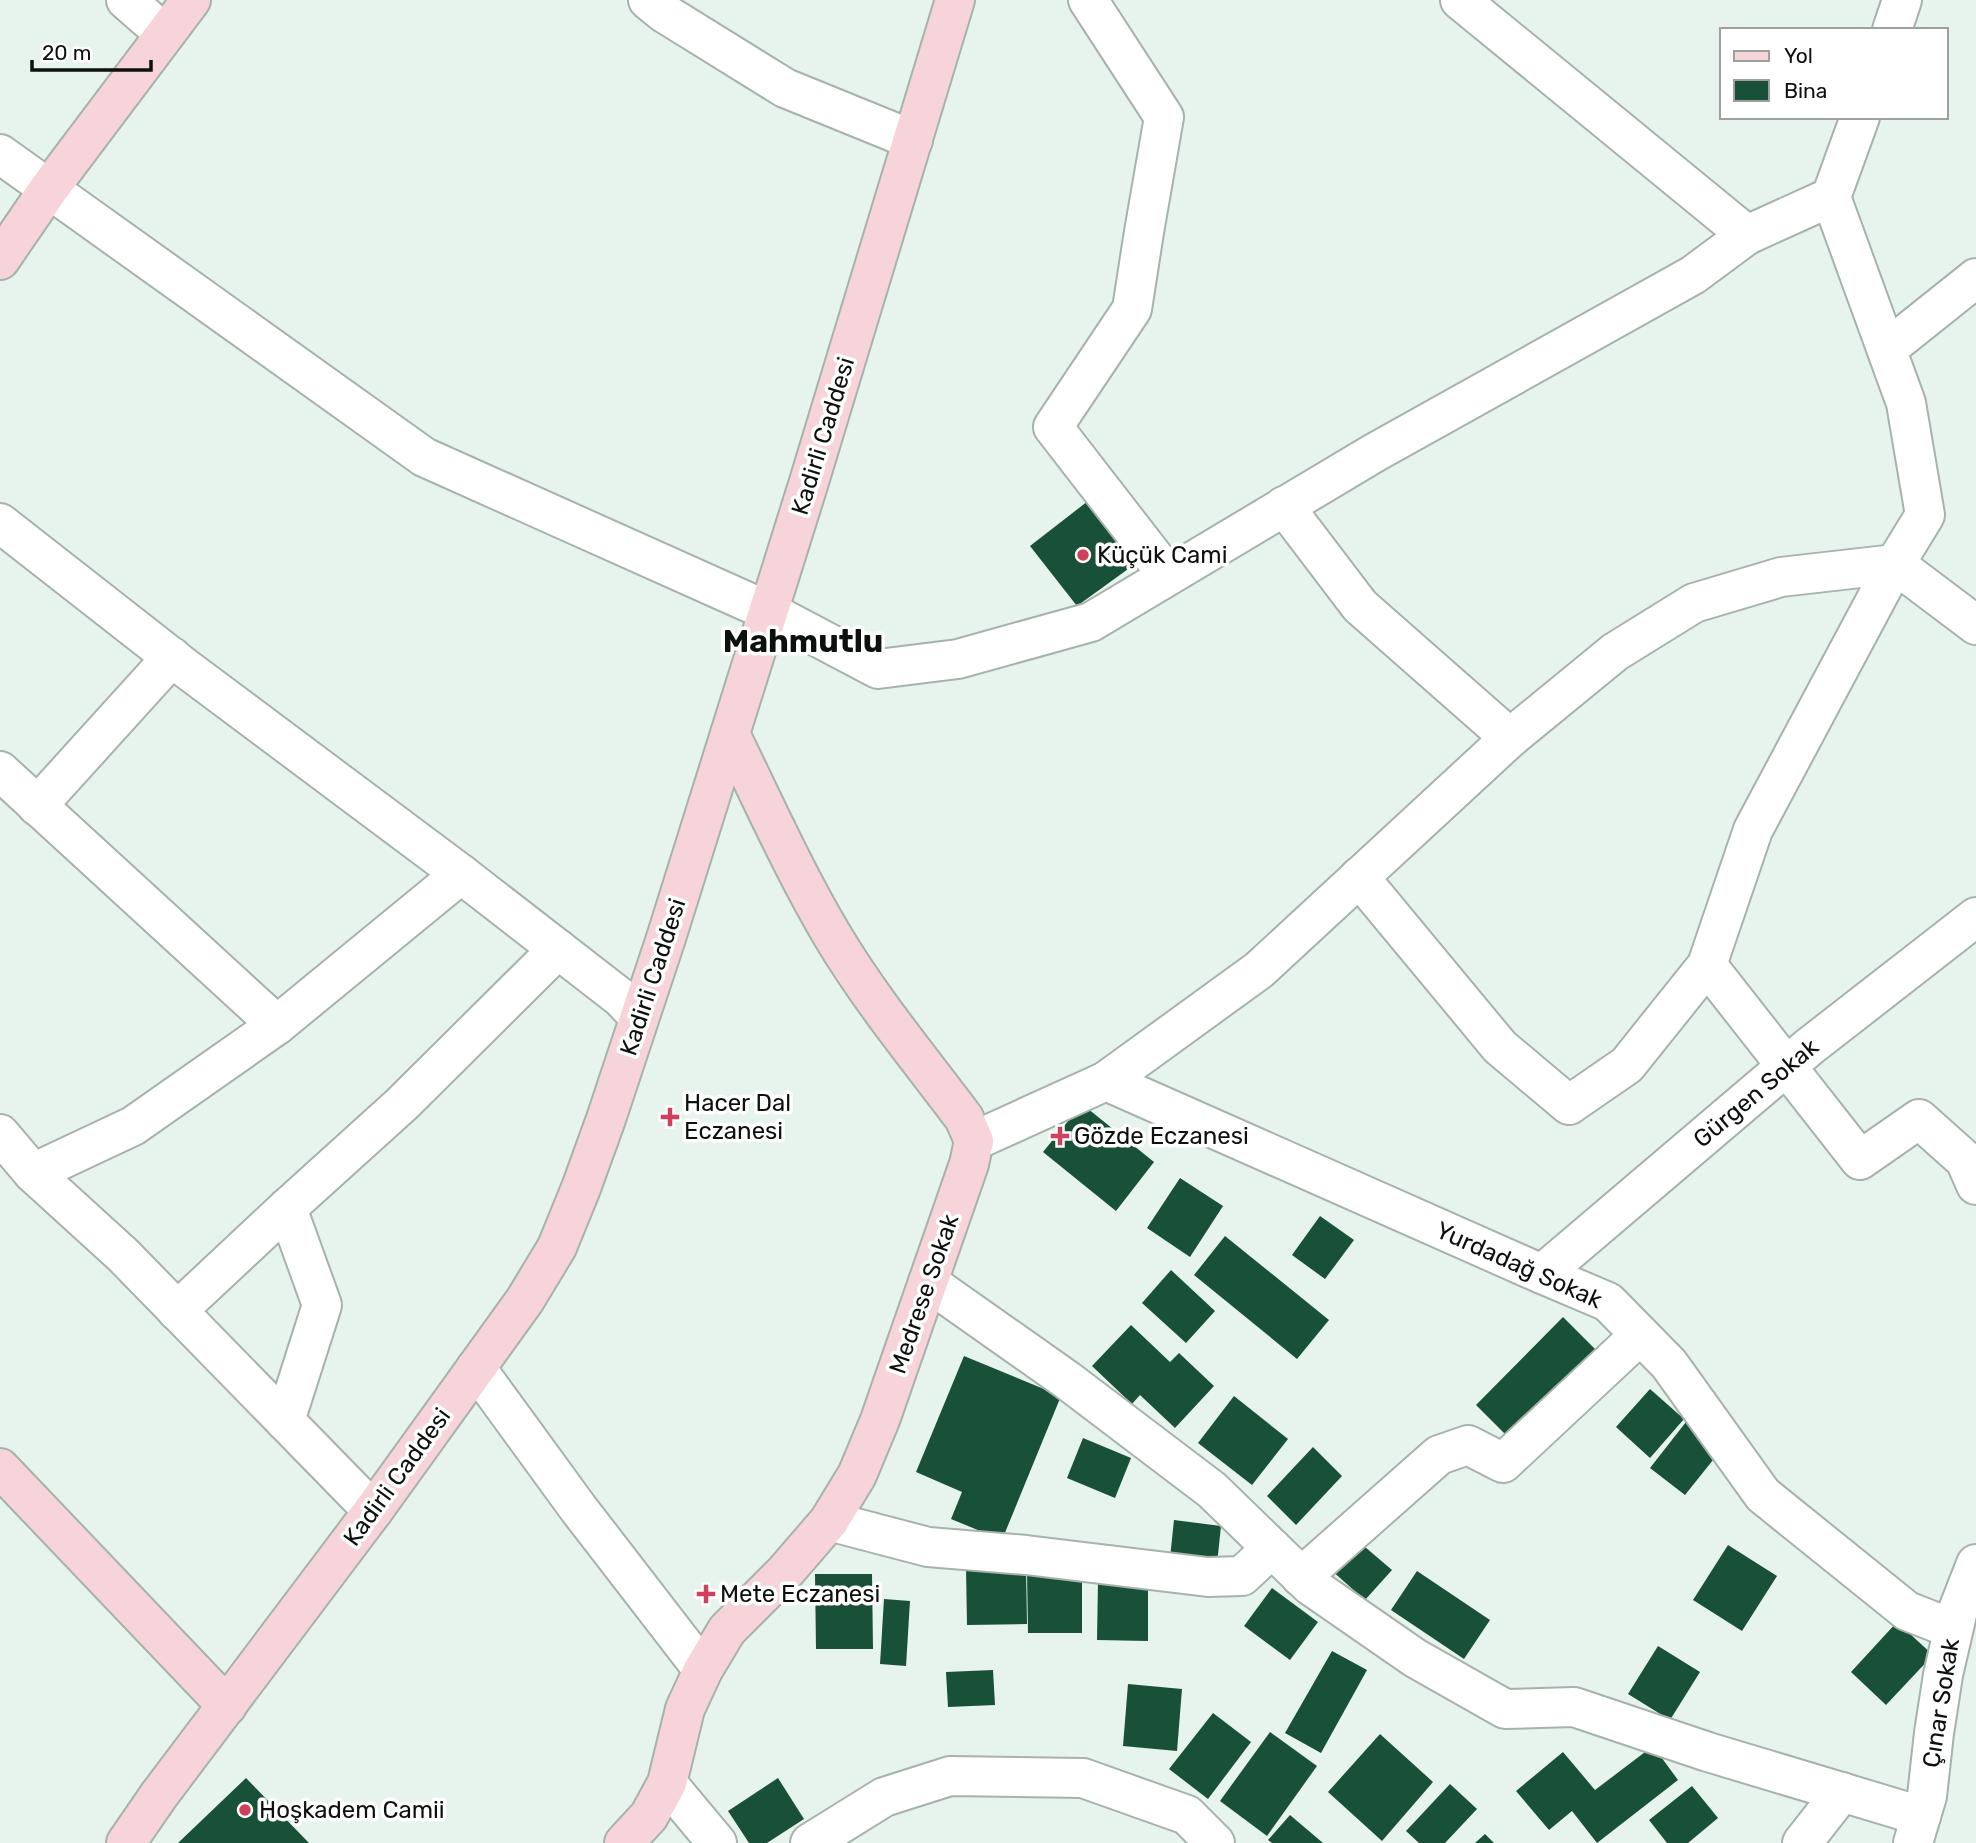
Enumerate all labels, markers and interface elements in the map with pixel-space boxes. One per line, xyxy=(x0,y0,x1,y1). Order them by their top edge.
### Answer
scale bar xyxy=(32,28,150,72)
legend xyxy=(1720,28,1948,119)
text: 20 m xyxy=(42,40,91,65)
text: Yol xyxy=(1784,43,1813,68)
text: Bina xyxy=(1784,78,1827,103)
street label: Kadirli Caddesi xyxy=(786,354,860,518)
place label: Küçük Cami xyxy=(1097,541,1227,569)
marker: Küçük Cami xyxy=(1075,547,1091,563)
district label: Mahmutlu xyxy=(723,622,883,660)
street label: Kadirli Caddesi xyxy=(614,895,692,1059)
street label: Gürgen Sokak xyxy=(1688,1032,1825,1153)
place label: Hacer Dal Eczanesi xyxy=(684,1089,791,1145)
marker: Hacer Dal Eczanesi xyxy=(662,1109,678,1125)
place label: Gözde Eczanesi xyxy=(1074,1122,1249,1150)
marker: Gözde Eczanesi xyxy=(1052,1128,1068,1144)
street label: Medrese Sokak xyxy=(884,1210,965,1378)
street label: Yurdadağ Sokak xyxy=(1432,1216,1607,1314)
street label: Kadirli Caddesi xyxy=(338,1403,456,1551)
place label: Mete Eczanesi xyxy=(720,1580,880,1608)
marker: Mete Eczanesi xyxy=(698,1586,714,1602)
street label: Çınar Sokak xyxy=(1917,1636,1965,1770)
place label: Hoşkadem Camii xyxy=(259,1796,445,1824)
marker: Hoşkadem Camii xyxy=(237,1802,253,1818)

